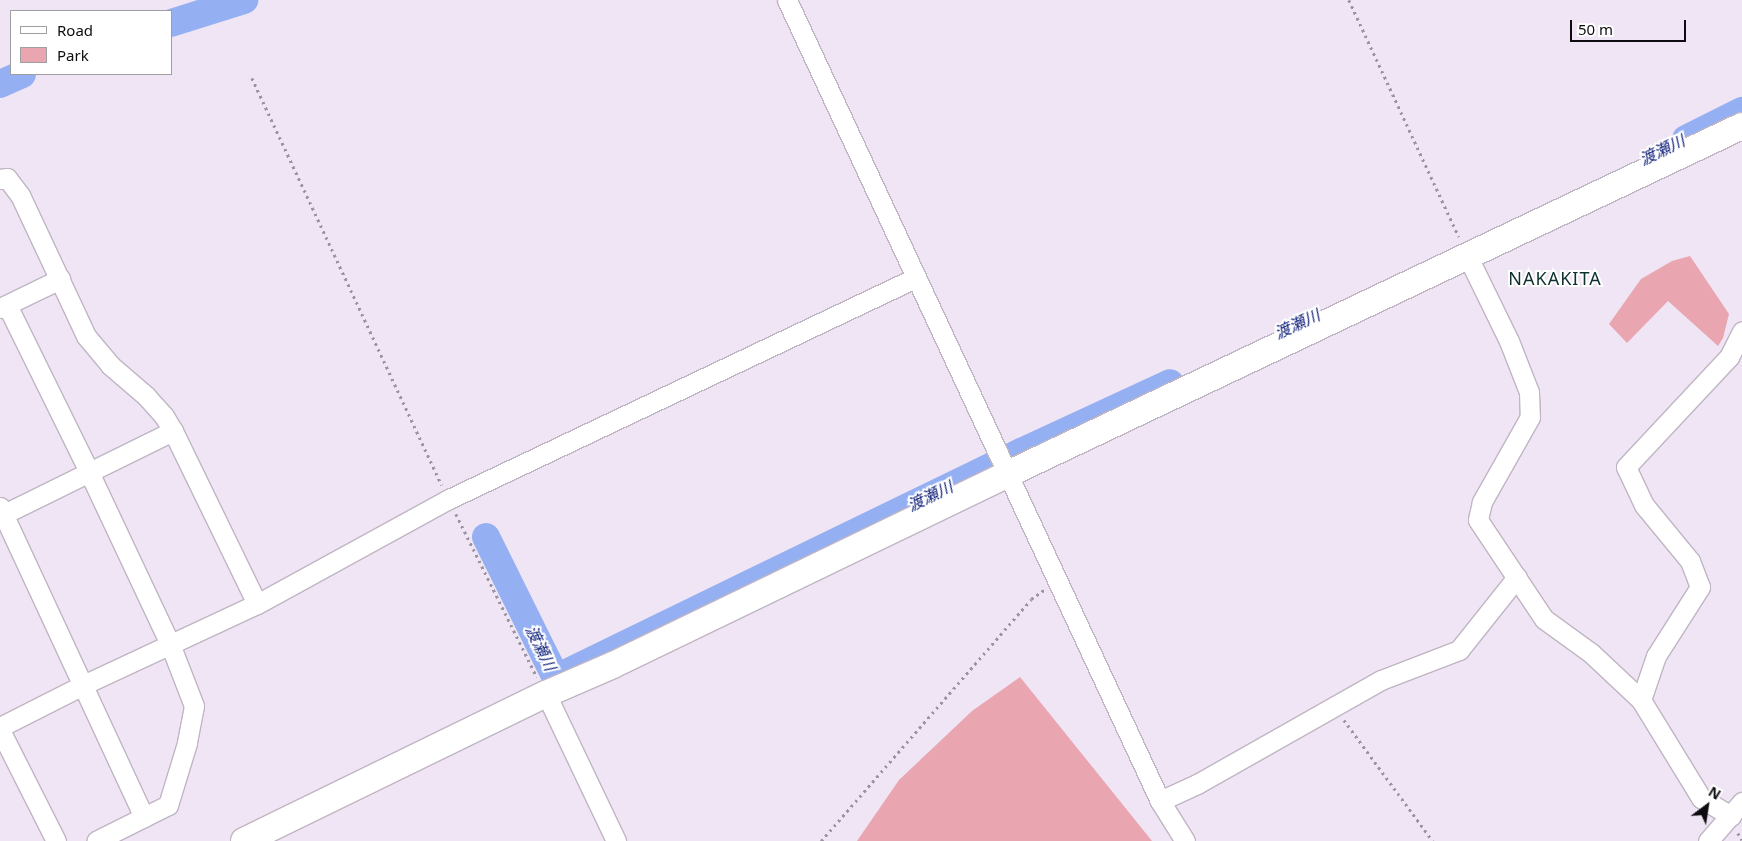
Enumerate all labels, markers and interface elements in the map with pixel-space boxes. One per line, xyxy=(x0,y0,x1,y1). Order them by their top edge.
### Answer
legend xyxy=(10,10,172,75)
scale bar xyxy=(1572,10,1688,42)
text: 50 m xyxy=(1578,19,1613,39)
text: Road xyxy=(57,20,93,40)
text: Park xyxy=(57,45,89,65)
water label: 渡瀬川 xyxy=(1636,131,1688,169)
district label: NAKAKITA xyxy=(1507,267,1603,289)
water label: 渡瀬川 xyxy=(1271,305,1323,343)
water label: 渡瀬川 xyxy=(904,477,956,515)
water label: 渡瀬川 xyxy=(522,622,560,674)
north arrow xyxy=(1682,781,1732,831)
text: N xyxy=(1705,782,1725,804)

